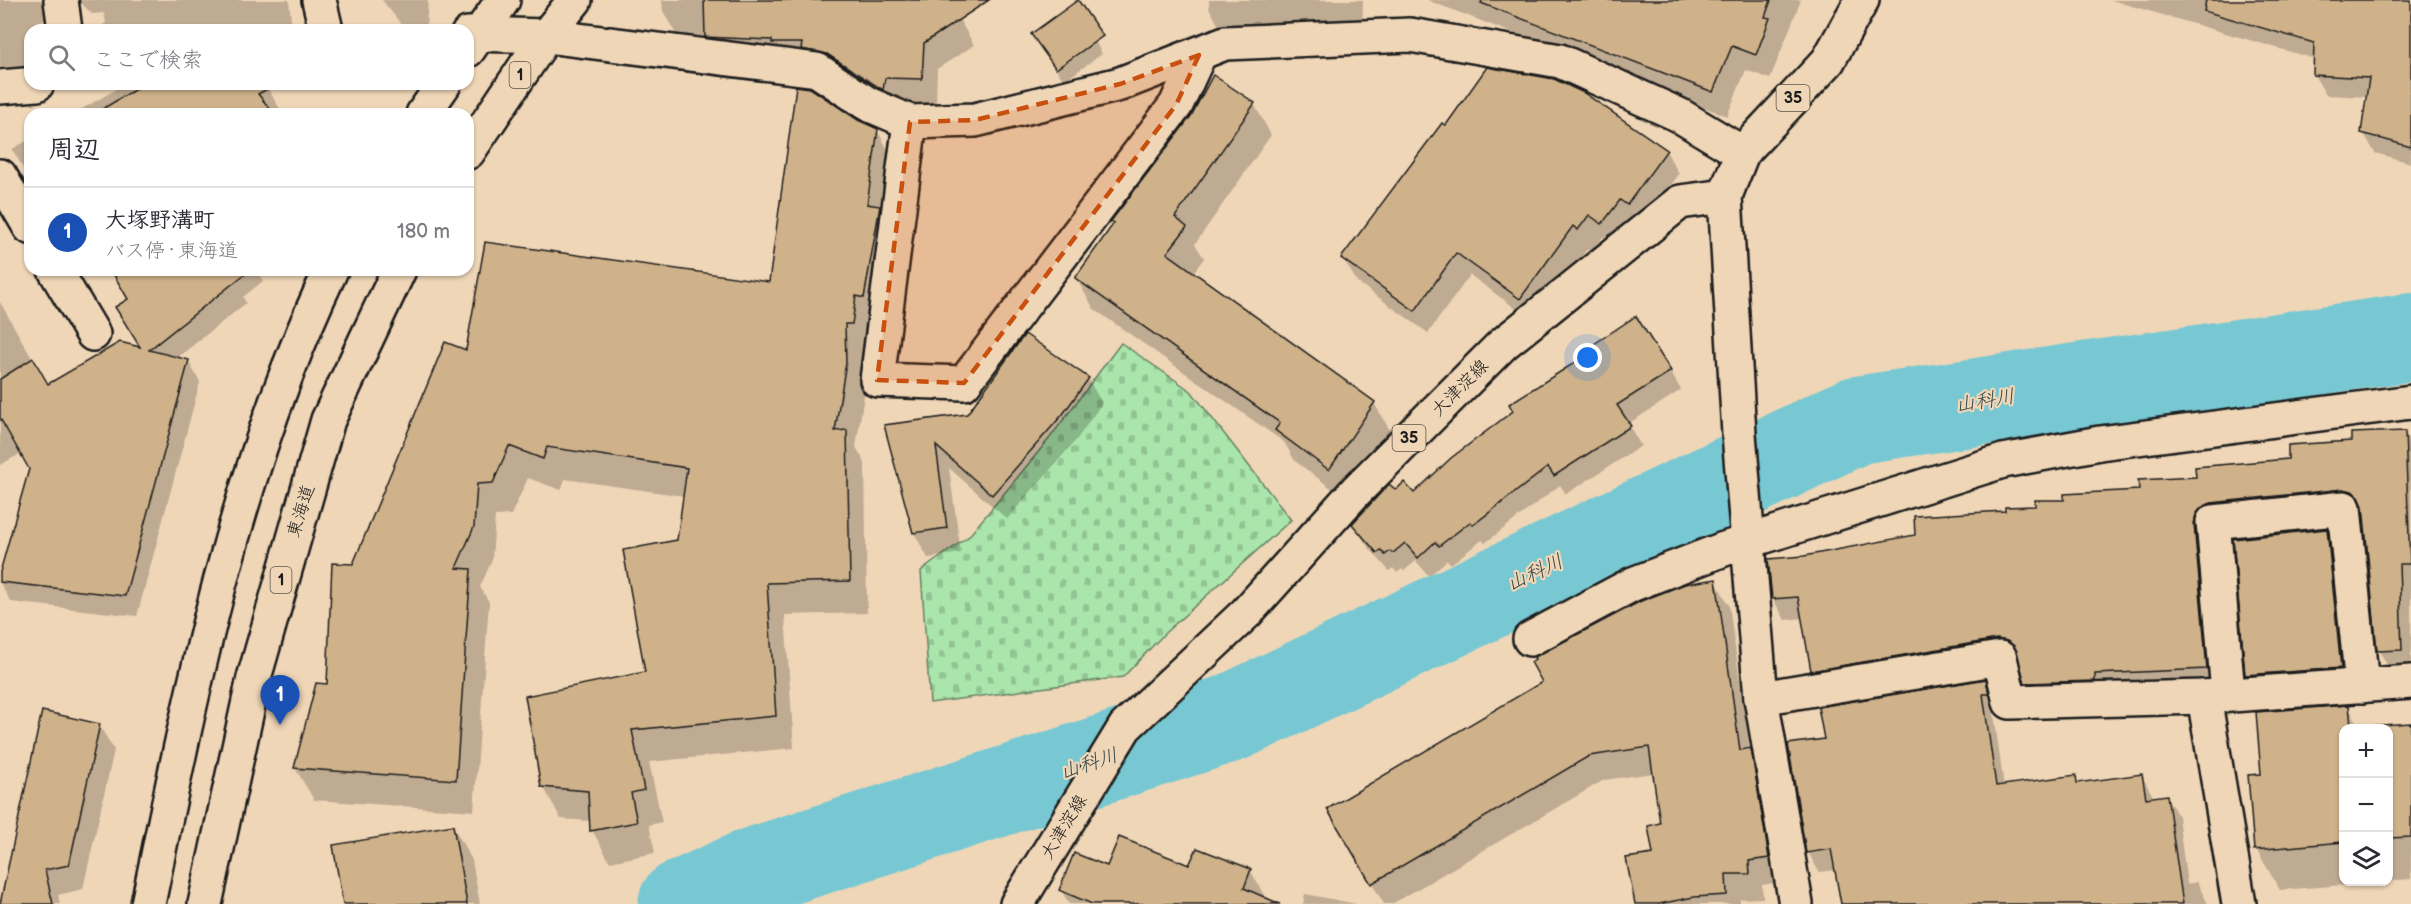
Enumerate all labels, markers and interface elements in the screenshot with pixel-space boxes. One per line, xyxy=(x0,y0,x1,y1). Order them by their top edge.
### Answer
search box xyxy=(24,24,474,90)
icon: search xyxy=(45,41,78,74)
text: ここで検索 xyxy=(93,47,203,74)
road number: 1 xyxy=(510,62,530,88)
road number: 35 xyxy=(1776,85,1810,111)
text: 周辺 xyxy=(48,135,100,166)
text: 大塚野溝町 xyxy=(105,207,215,234)
text: 1 xyxy=(63,220,72,244)
text: 180 m xyxy=(397,220,450,244)
text: バス停 · 東海道 xyxy=(105,239,238,263)
your location xyxy=(1573,343,1602,372)
street label: 大津淀線 xyxy=(1427,355,1493,421)
water label: 山科川 xyxy=(1953,384,2017,418)
road number: 35 xyxy=(1392,425,1426,451)
street label: 東海道 xyxy=(283,482,319,540)
water label: 山科川 xyxy=(1503,549,1567,597)
road number: 1 xyxy=(270,567,292,593)
pin: 1 xyxy=(260,676,300,725)
map controls xyxy=(2339,724,2393,886)
button: + xyxy=(2339,724,2393,778)
water label: 山科川 xyxy=(1057,743,1121,785)
button: − xyxy=(2339,778,2393,832)
street label: 大津淀線 xyxy=(1036,791,1092,863)
button: layers xyxy=(2339,832,2393,886)

